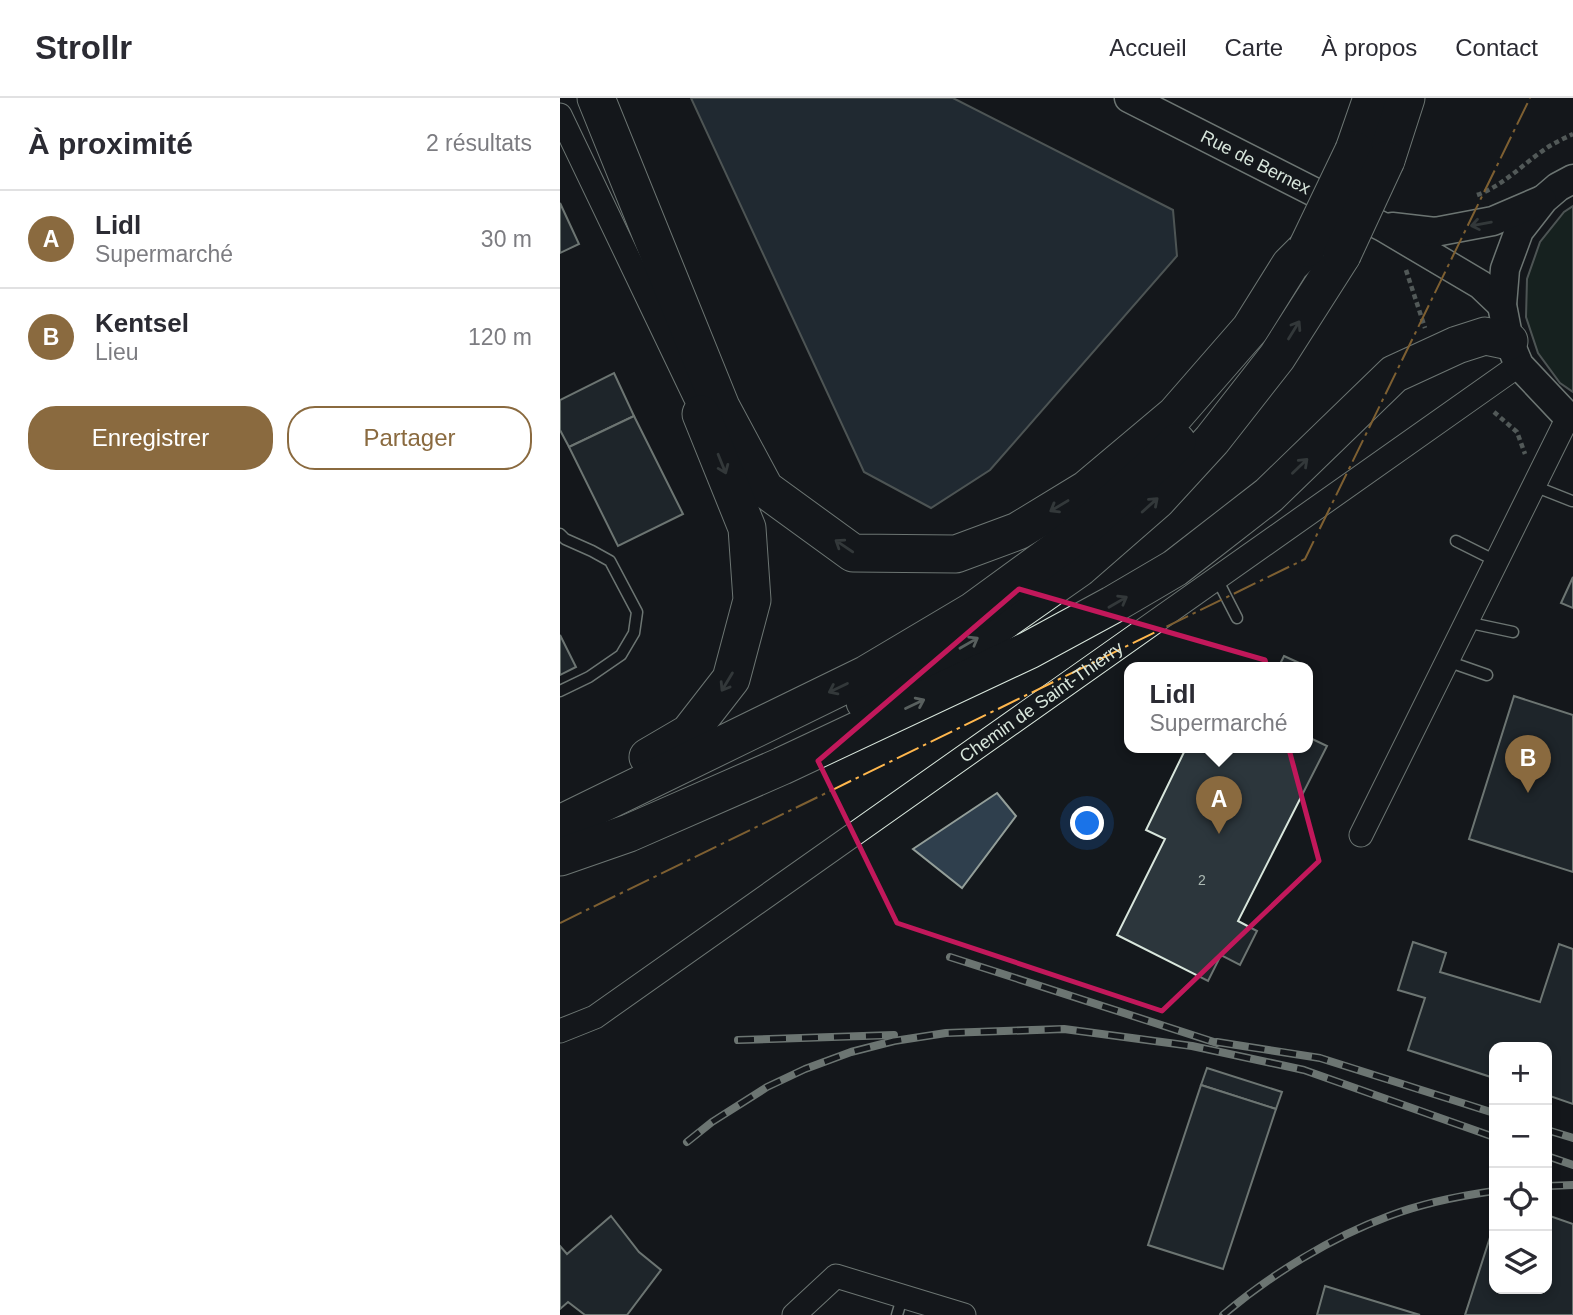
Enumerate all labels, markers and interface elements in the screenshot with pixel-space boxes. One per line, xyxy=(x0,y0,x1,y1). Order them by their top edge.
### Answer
text: Strollr xyxy=(35,29,132,66)
text: Accueil xyxy=(1109,34,1187,61)
text: Carte xyxy=(1225,34,1283,61)
text: À propos xyxy=(1321,34,1417,61)
text: Contact xyxy=(1455,34,1538,61)
street label: Rue de Bernex xyxy=(1198,126,1314,198)
text: À proximité xyxy=(28,127,193,160)
text: 2 résultats xyxy=(426,130,532,156)
text: Lidl xyxy=(95,210,141,240)
one-way arrow xyxy=(1470,217,1493,231)
text: A xyxy=(43,226,59,252)
text: 30 m xyxy=(481,226,532,252)
text: Supermarché xyxy=(95,241,233,267)
text: Kentsel xyxy=(95,308,189,338)
one-way arrow xyxy=(1288,321,1302,341)
text: B xyxy=(43,324,59,350)
text: 120 m xyxy=(468,324,532,350)
text: Lieu xyxy=(95,339,138,365)
button: Enregistrer xyxy=(28,406,273,470)
button: Partager xyxy=(287,406,532,470)
one-way arrow xyxy=(716,453,729,475)
one-way arrow xyxy=(1291,457,1308,474)
one-way arrow xyxy=(1141,497,1158,514)
one-way arrow xyxy=(1049,500,1069,514)
one-way arrow xyxy=(835,539,854,554)
one-way arrow xyxy=(1108,594,1128,608)
one-way arrow xyxy=(959,636,979,650)
street label: Chemin de Saint-Thierry xyxy=(956,638,1127,766)
popup xyxy=(1124,662,1313,753)
one-way arrow xyxy=(720,672,734,692)
text: Lidl xyxy=(1149,679,1196,709)
one-way arrow xyxy=(828,682,849,695)
one-way arrow xyxy=(904,696,925,710)
text: Supermarché xyxy=(1149,710,1288,736)
pin: B xyxy=(1505,735,1551,793)
pin: A xyxy=(1196,776,1242,834)
your location xyxy=(1070,806,1104,840)
house number: 2 xyxy=(1198,872,1206,888)
map controls xyxy=(1489,1042,1552,1294)
button: + xyxy=(1489,1042,1552,1105)
button: − xyxy=(1489,1105,1552,1168)
button: locate xyxy=(1489,1168,1552,1231)
button: layers xyxy=(1489,1231,1552,1294)

